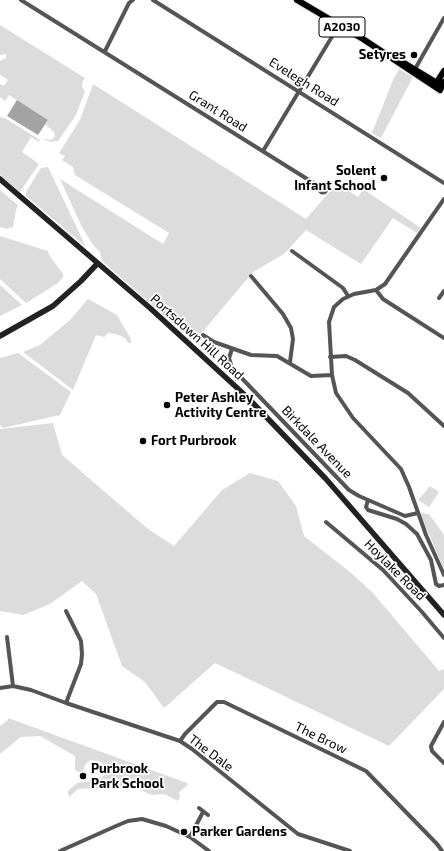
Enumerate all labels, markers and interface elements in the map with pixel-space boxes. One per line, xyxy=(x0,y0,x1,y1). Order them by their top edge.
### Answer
road number: A2030 xyxy=(319,17,365,37)
place label: Setyres xyxy=(359,47,406,63)
marker: Setyres xyxy=(409,50,419,60)
street label: Evelegh Road xyxy=(266,54,342,110)
street label: Grant Road xyxy=(186,87,250,135)
place label: Solent Infant School xyxy=(294,163,376,194)
marker: Solent Infant School xyxy=(379,173,389,183)
street label: Portsdown Hill Road xyxy=(147,291,247,383)
place label: Peter Ashley Activity Centre xyxy=(175,390,266,421)
marker: Peter Ashley Activity Centre xyxy=(162,400,172,410)
street label: Birkdale Avenue xyxy=(278,402,356,482)
place label: Fort Purbrook xyxy=(151,433,236,449)
marker: Fort Purbrook xyxy=(138,436,148,446)
street label: Hoylake Road xyxy=(361,536,429,604)
street label: The Brow xyxy=(292,719,350,757)
street label: The Dale xyxy=(186,731,236,775)
place label: Purbrook Park School xyxy=(91,761,164,792)
marker: Purbrook Park School xyxy=(78,771,88,781)
place label: Parker Gardens xyxy=(192,824,287,840)
marker: Parker Gardens xyxy=(179,827,189,837)

